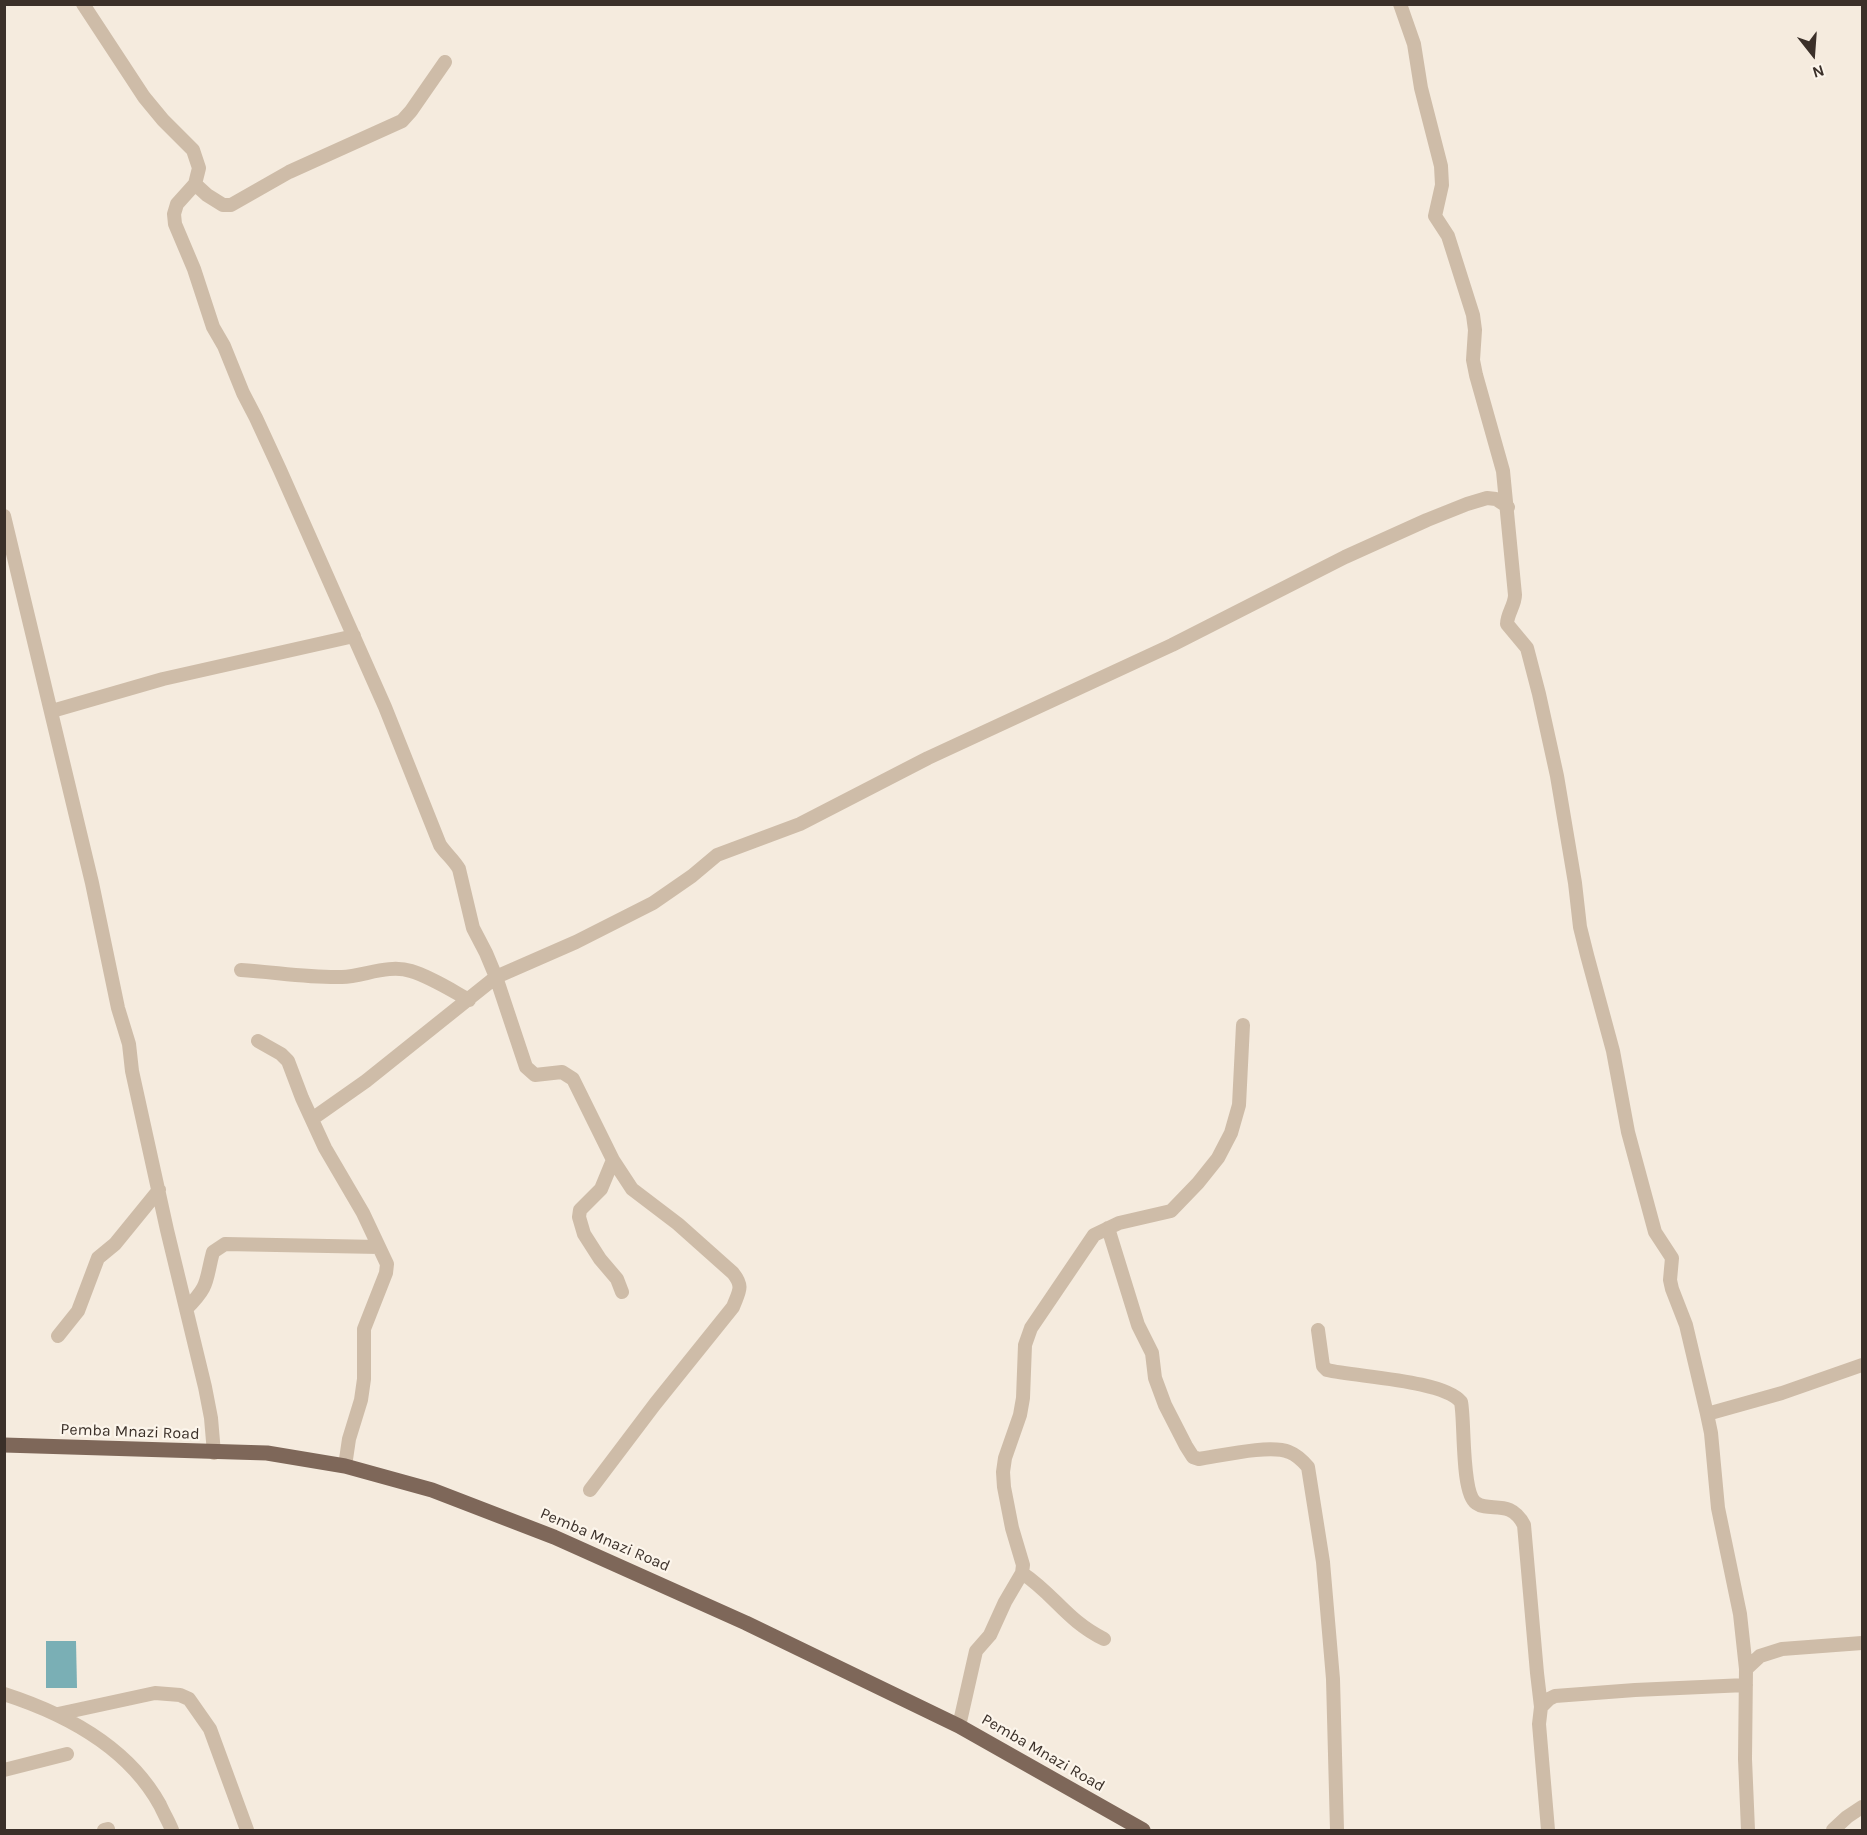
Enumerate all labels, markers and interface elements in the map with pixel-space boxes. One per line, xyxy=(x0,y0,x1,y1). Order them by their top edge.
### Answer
north arrow xyxy=(1783,24,1843,84)
text: N xyxy=(1810,61,1827,82)
street label: Pemba Mnazi Road xyxy=(60,1420,200,1444)
street label: Pemba Mnazi Road xyxy=(537,1504,673,1576)
street label: Pemba Mnazi Road xyxy=(978,1710,1108,1796)

